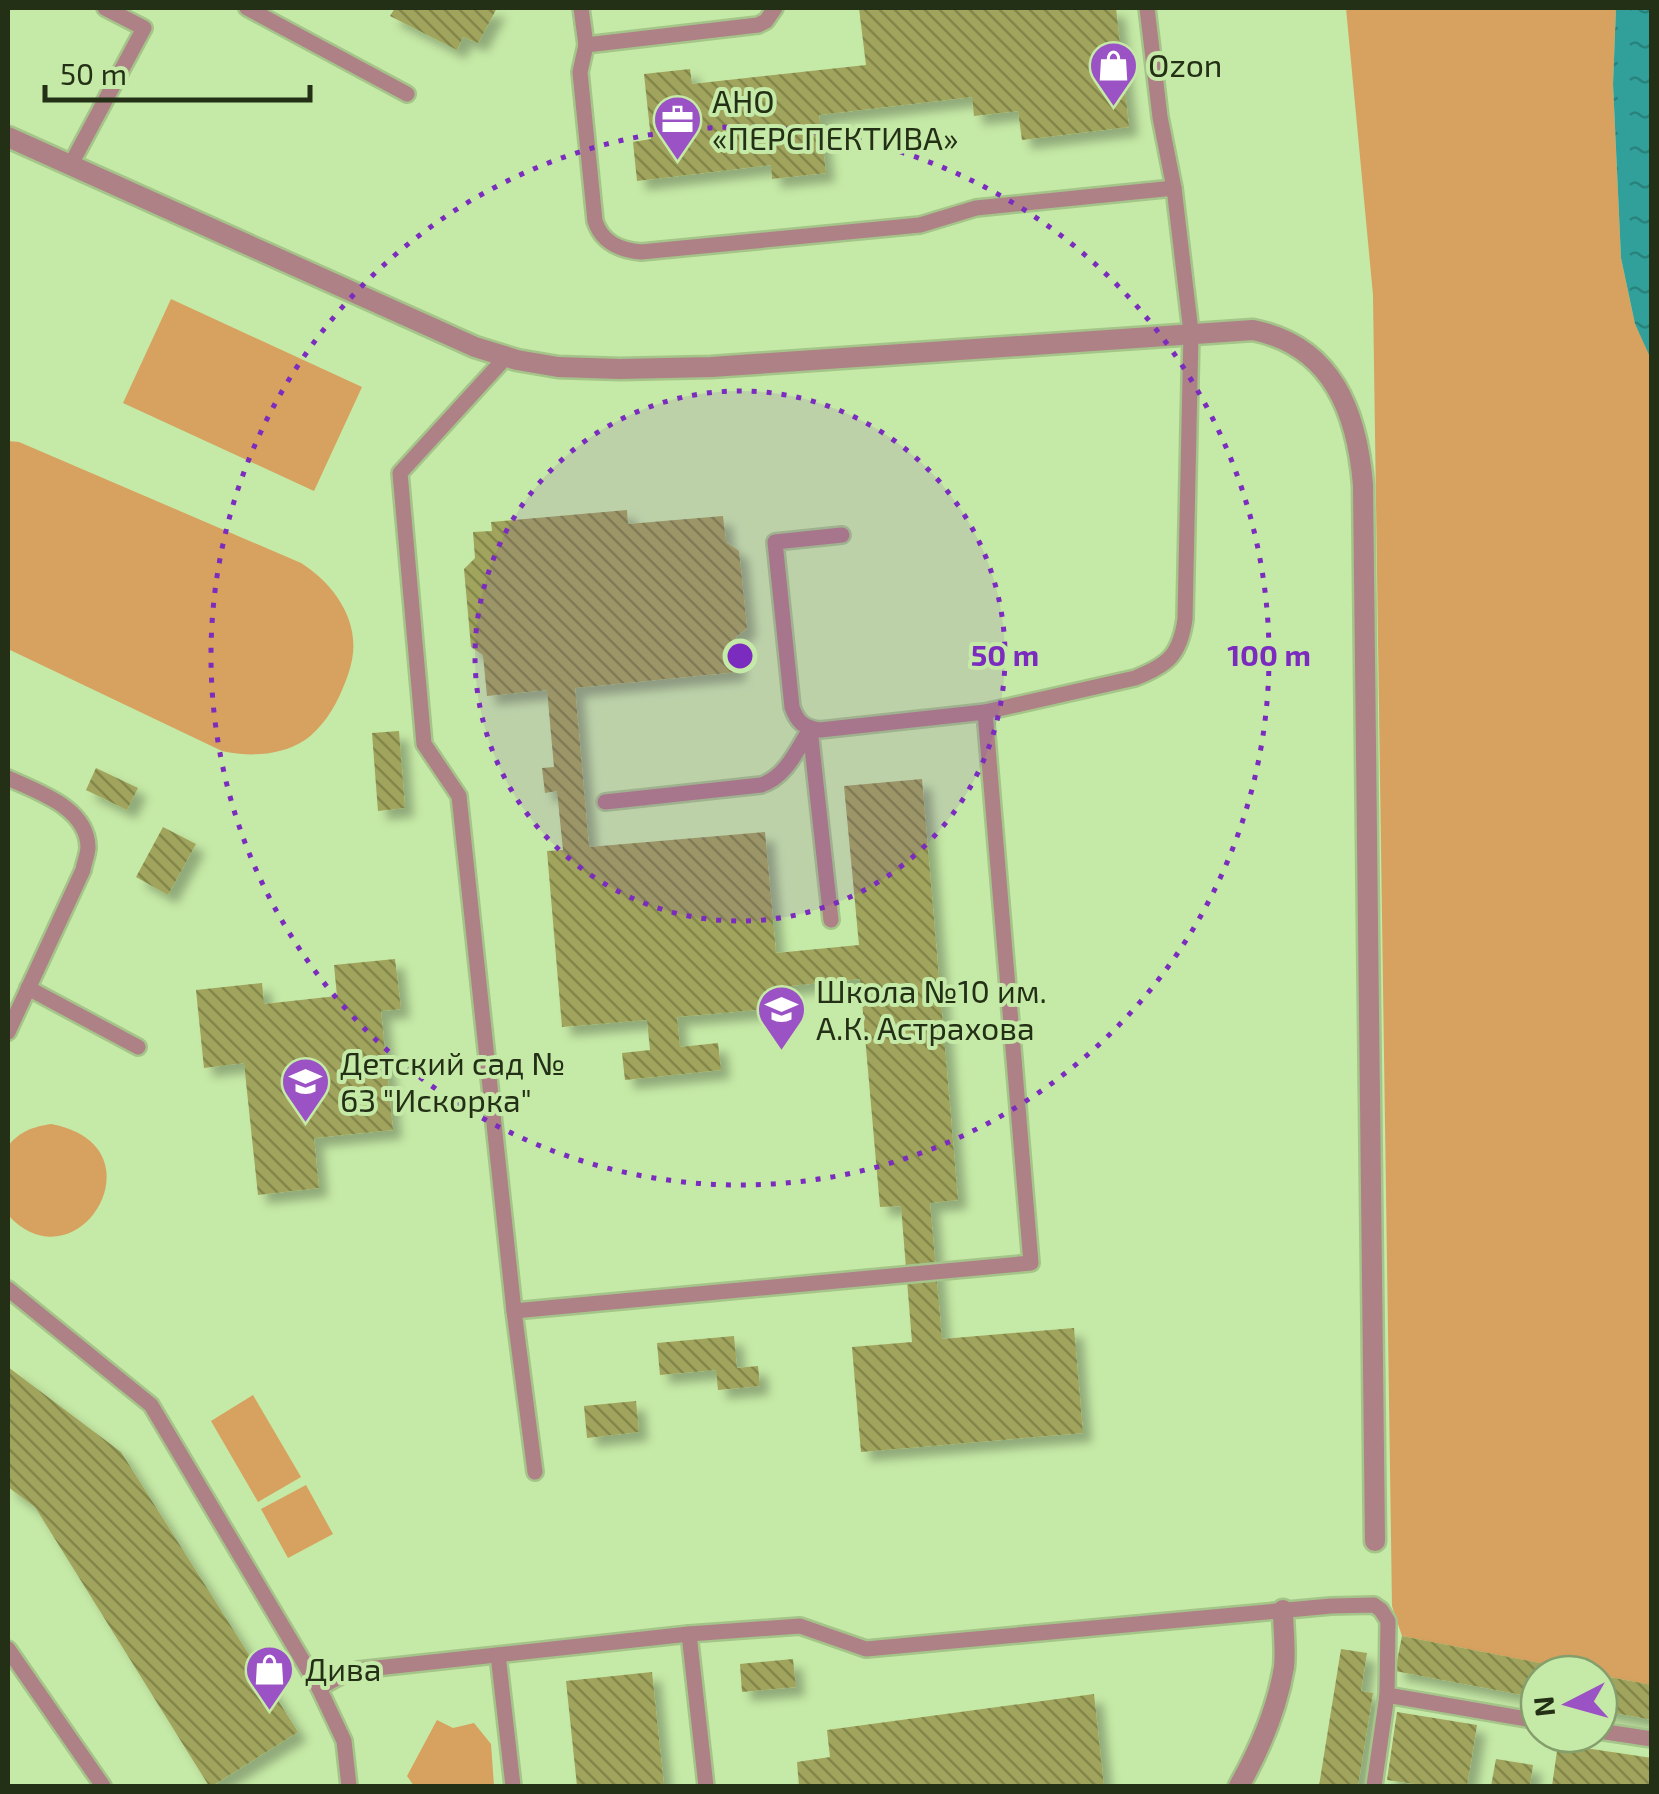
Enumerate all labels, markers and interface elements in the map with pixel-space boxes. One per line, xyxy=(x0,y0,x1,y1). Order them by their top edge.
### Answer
scale bar xyxy=(45,40,310,102)
shop icon: Ozon xyxy=(1087,40,1139,108)
place label: Ozon xyxy=(1148,45,1222,83)
text: 50 m xyxy=(60,55,127,91)
place label: АНО «ПЕРСПЕКТИВА» xyxy=(712,81,958,156)
office icon: АНО «ПЕРСПЕКТИВА» xyxy=(651,94,703,162)
text: 50 m xyxy=(971,636,1039,672)
text: 100 m xyxy=(1227,636,1311,672)
centre of rings xyxy=(722,638,758,674)
place label: Школа №10 им. А.К. Астрахова xyxy=(816,971,1047,1046)
school or university icon: Школа №10 им. А.К. Астрахова xyxy=(755,984,807,1052)
place label: Детский сад № 63 "Искорка" xyxy=(340,1043,565,1118)
school or university icon: Детский сад № 63 "Искорка" xyxy=(279,1056,331,1124)
shop icon: Дива xyxy=(244,1644,296,1712)
place label: Дива xyxy=(305,1649,381,1687)
north arrow xyxy=(1519,1654,1619,1754)
text: N xyxy=(1525,1695,1561,1719)

